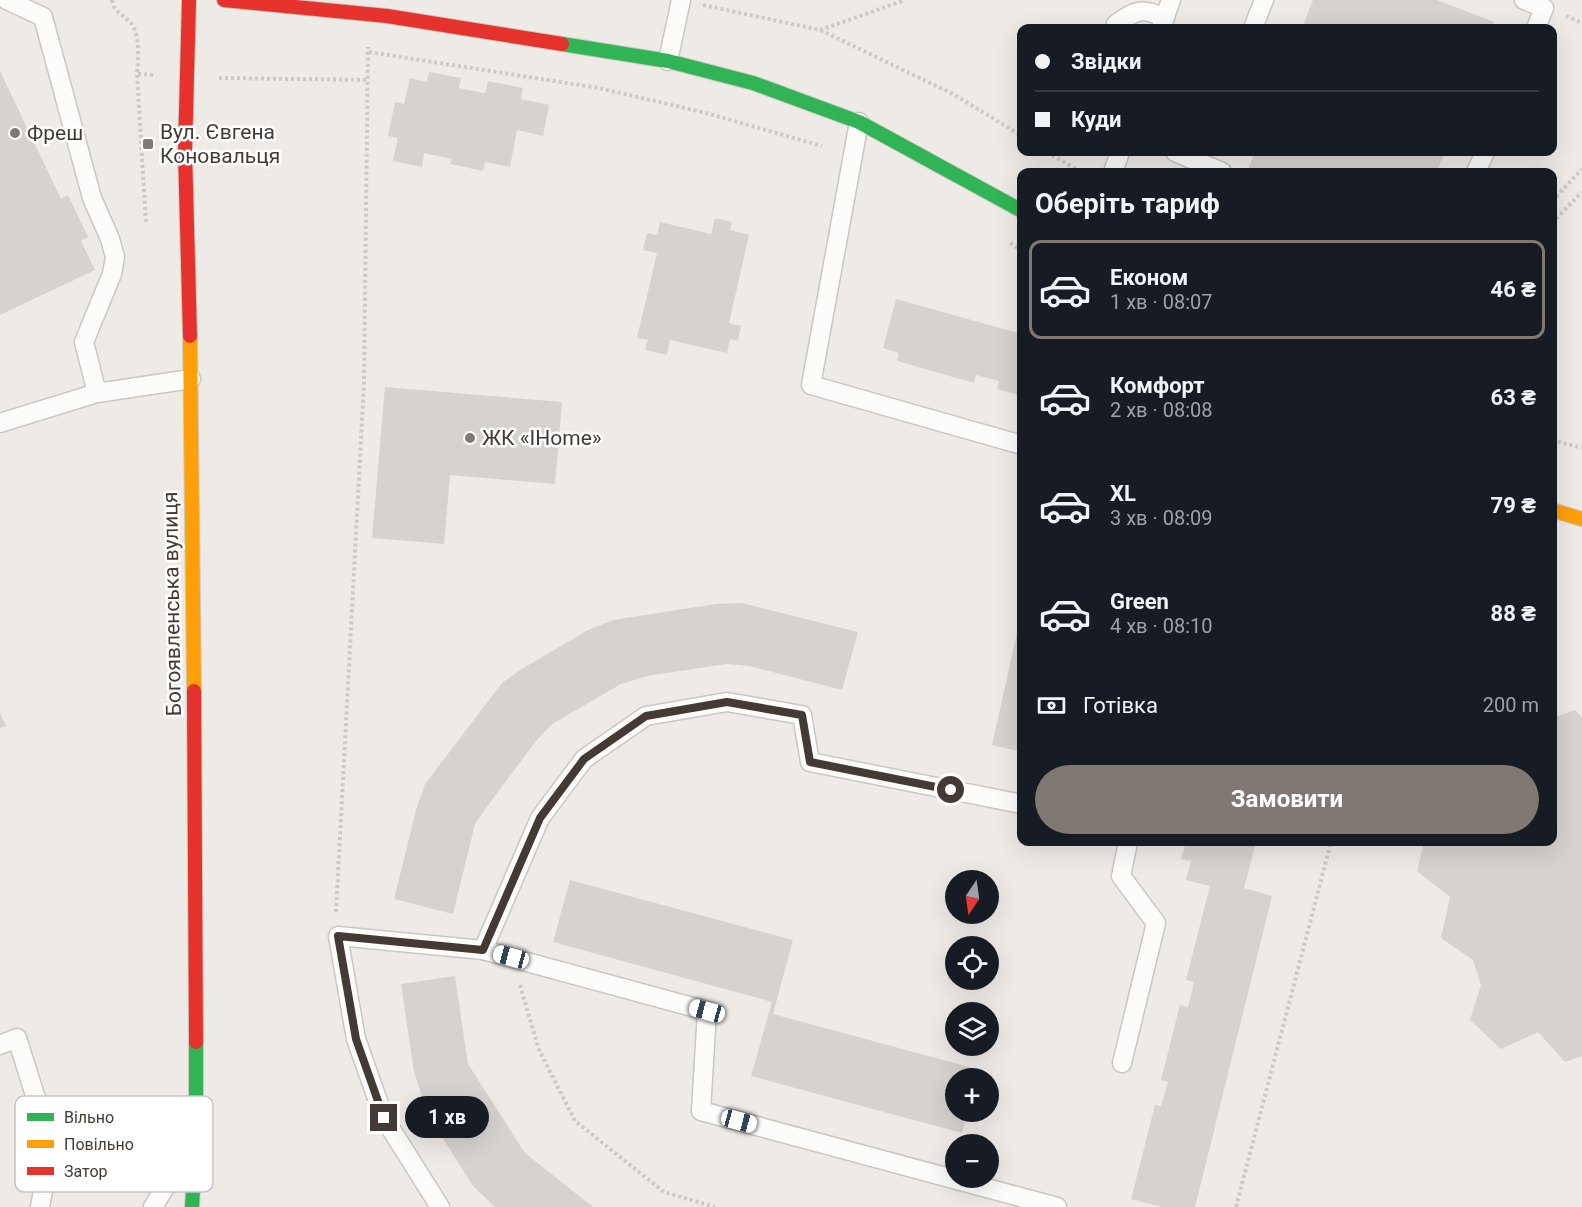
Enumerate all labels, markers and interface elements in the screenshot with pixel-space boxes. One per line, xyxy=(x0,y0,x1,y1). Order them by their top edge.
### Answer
text: Звідки xyxy=(1071,49,1141,74)
text: Куди xyxy=(1071,107,1121,132)
place label: Вул. Євгена Коновальця xyxy=(160,120,280,168)
place label: Фреш xyxy=(27,121,83,145)
marker: Фреш xyxy=(8,126,22,140)
marker: Вул. Євгена Коновальця xyxy=(141,137,155,151)
text: Оберіть тариф xyxy=(1035,188,1220,220)
icon: car xyxy=(1038,263,1092,317)
text: Економ xyxy=(1110,265,1188,290)
text: 46 ₴ xyxy=(1491,277,1536,302)
text: 1 хв · 08:07 xyxy=(1110,290,1213,314)
icon: car xyxy=(1038,371,1092,425)
text: Комфорт xyxy=(1110,373,1205,398)
text: 63 ₴ xyxy=(1491,385,1536,410)
text: 2 хв · 08:08 xyxy=(1110,398,1213,422)
place label: ЖК «IHome» xyxy=(482,426,602,450)
marker: ЖК «IHome» xyxy=(463,431,477,445)
icon: car xyxy=(1038,479,1092,533)
text: XL xyxy=(1110,481,1136,506)
street label: Богоявленська вулиця xyxy=(158,491,186,717)
text: 79 ₴ xyxy=(1491,493,1536,518)
text: 3 хв · 08:09 xyxy=(1110,506,1213,530)
icon: car xyxy=(1038,587,1092,641)
text: Green xyxy=(1110,589,1169,614)
text: 88 ₴ xyxy=(1491,601,1536,626)
text: 4 хв · 08:10 xyxy=(1110,614,1213,638)
icon: cash xyxy=(1035,689,1068,722)
text: Готівка xyxy=(1083,693,1158,718)
text: 200 m xyxy=(1483,693,1539,717)
button: Замовити xyxy=(1035,765,1539,834)
route start xyxy=(937,776,964,803)
north arrow xyxy=(945,870,999,924)
map controls xyxy=(945,870,999,1188)
button: locate xyxy=(945,936,999,990)
car xyxy=(491,944,531,970)
car xyxy=(687,998,727,1024)
button: layers xyxy=(945,1002,999,1056)
button: + xyxy=(945,1068,999,1122)
legend xyxy=(15,1096,213,1192)
callout: 1 хв xyxy=(405,1097,489,1139)
route end xyxy=(370,1104,397,1131)
text: 1 хв xyxy=(428,1105,466,1129)
text: Вільно xyxy=(64,1108,114,1127)
car xyxy=(719,1108,759,1134)
button: − xyxy=(945,1134,999,1188)
text: Повільно xyxy=(64,1135,134,1154)
text: Затор xyxy=(64,1162,108,1181)

